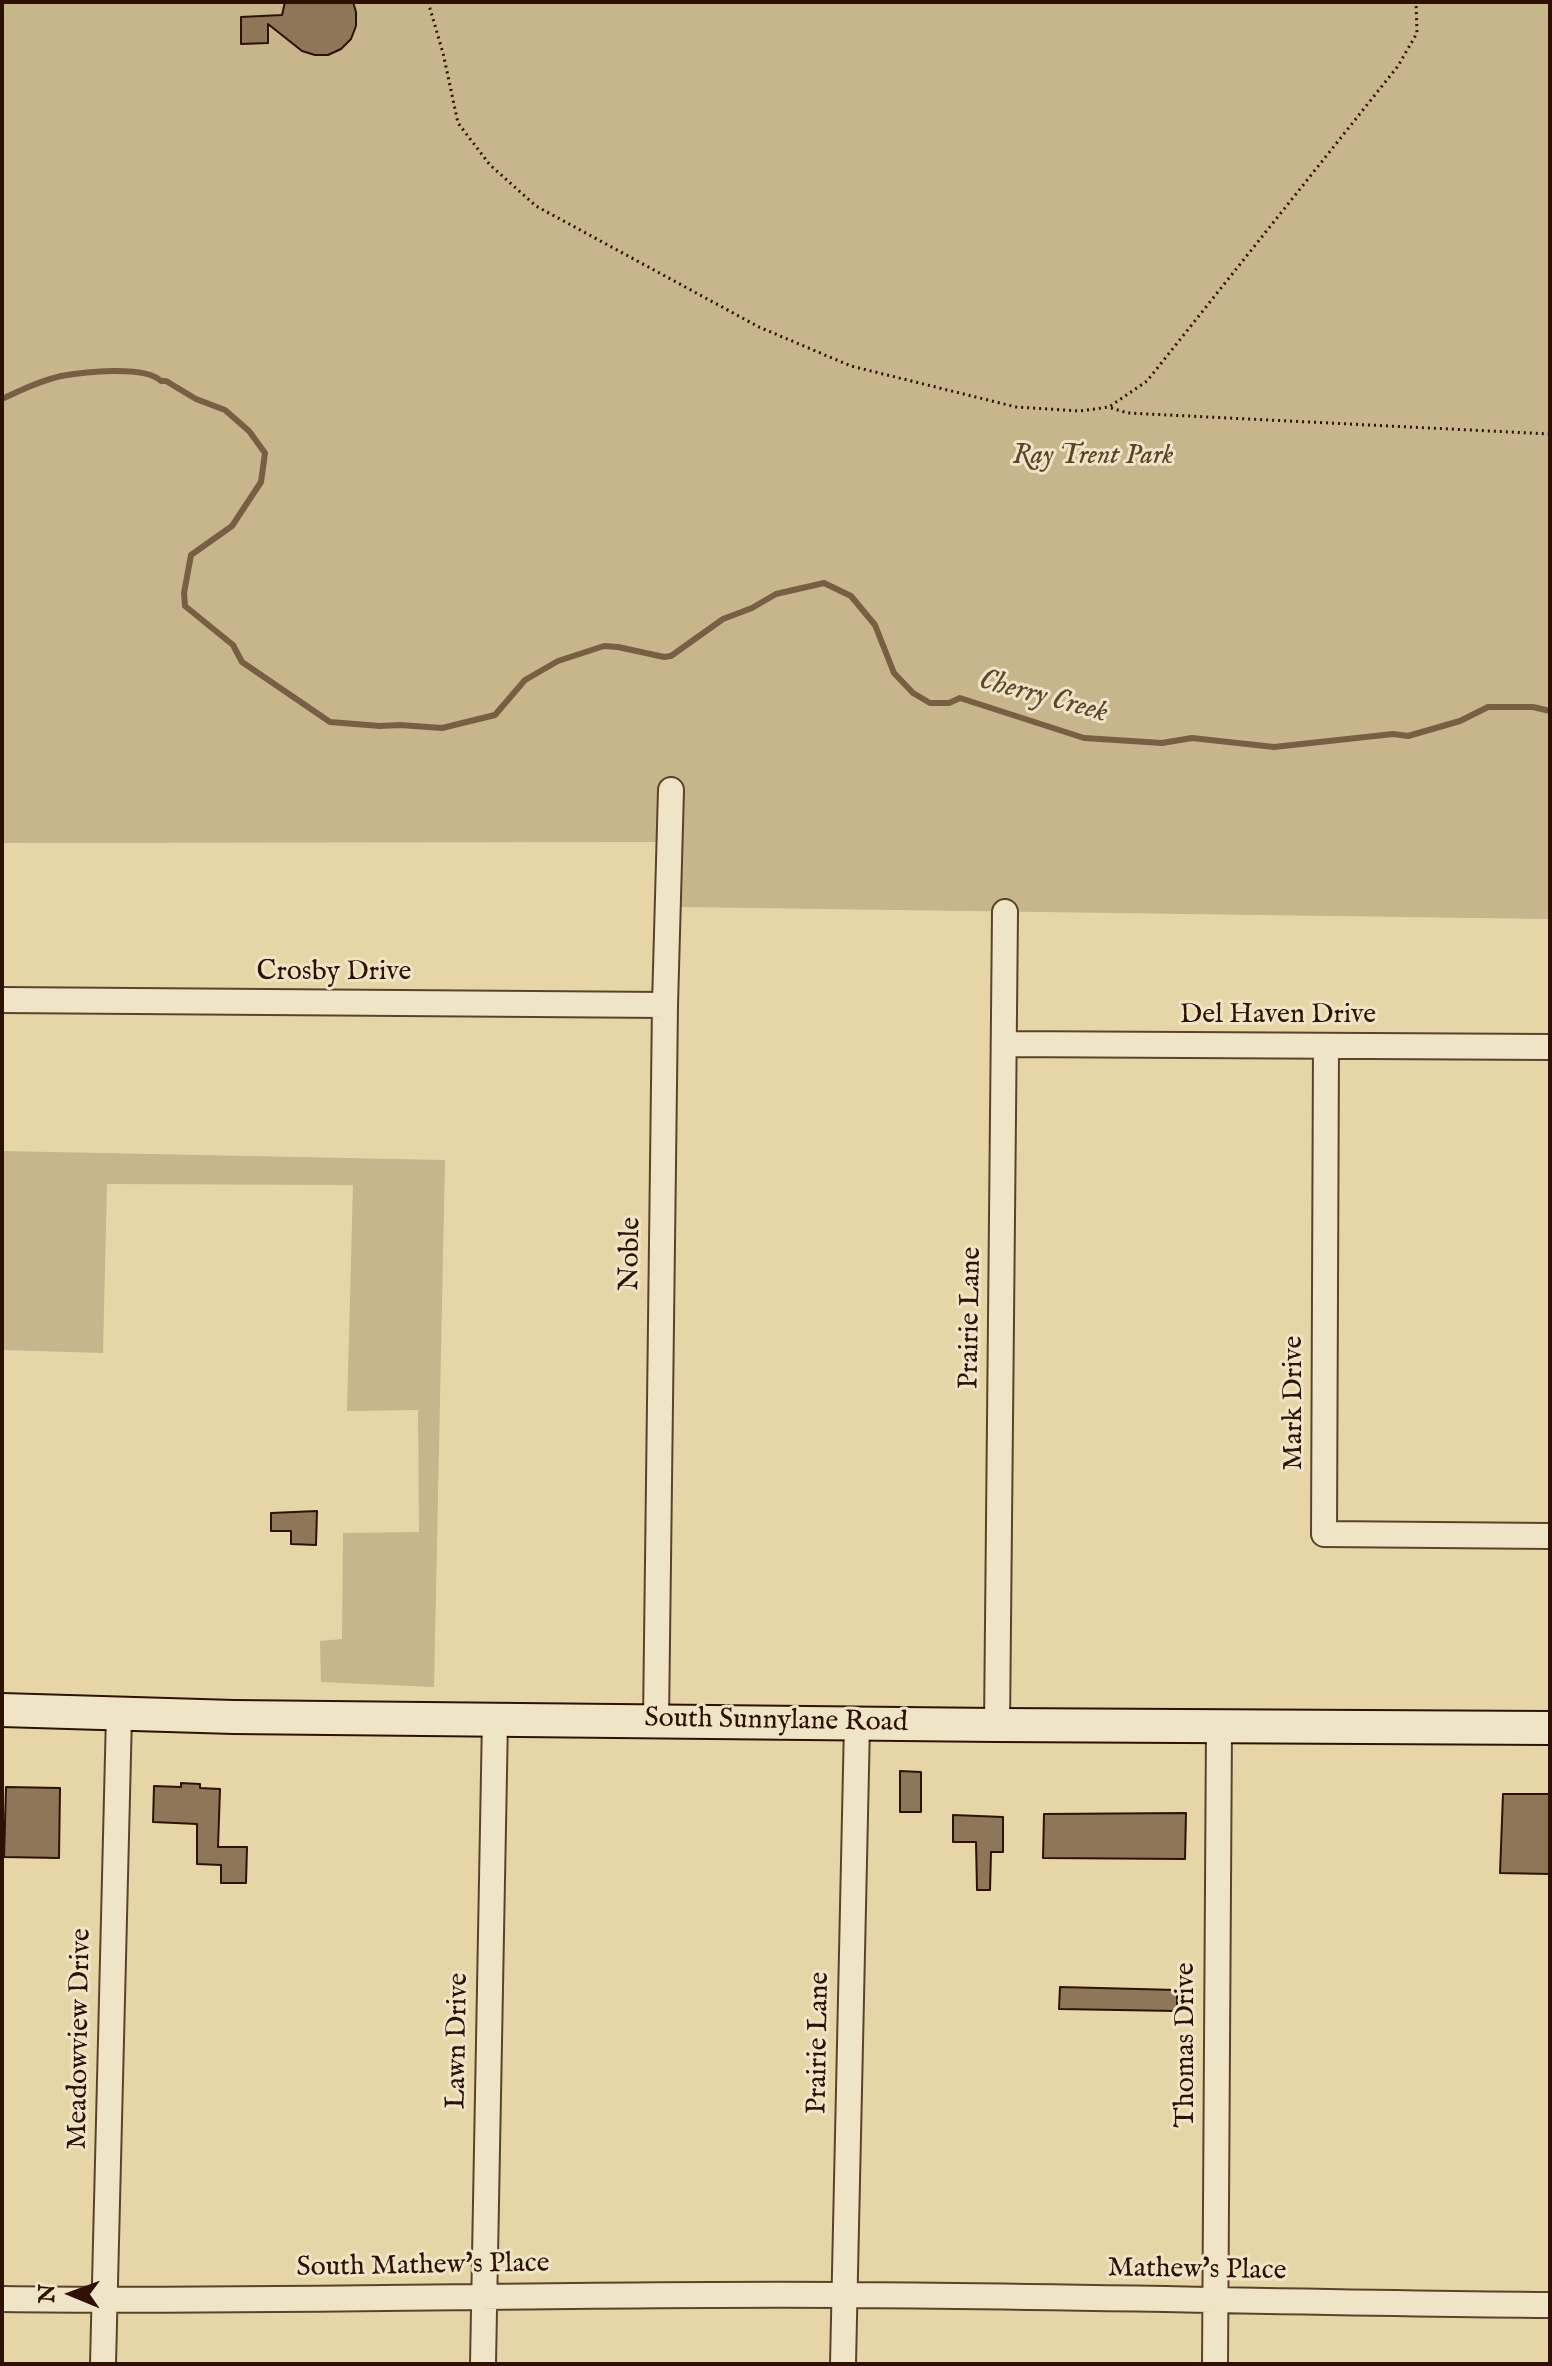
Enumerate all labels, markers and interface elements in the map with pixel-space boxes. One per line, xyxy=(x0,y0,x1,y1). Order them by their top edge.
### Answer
park label: Ray Trent Park xyxy=(1012,440,1174,474)
water label: Cherry Creek xyxy=(975,664,1111,732)
street label: Crosby Drive xyxy=(257,956,411,990)
street label: Del Haven Drive xyxy=(1180,999,1376,1033)
street label: Noble xyxy=(615,1217,649,1291)
street label: Prairie Lane xyxy=(954,1246,990,1390)
street label: Mark Drive xyxy=(1278,1336,1312,1470)
street label: South Sunnylane Road xyxy=(644,1703,908,1741)
street label: Meadowview Drive xyxy=(62,1928,100,2150)
street label: Thomas Drive xyxy=(1170,1962,1204,2128)
street label: Prairie Lane xyxy=(802,1971,838,2115)
street label: Lawn Drive xyxy=(441,1973,477,2109)
street label: South Mathew's Place xyxy=(296,2248,550,2286)
street label: Mathew's Place xyxy=(1107,2253,1287,2289)
north arrow xyxy=(32,2254,112,2334)
text: N xyxy=(34,2284,62,2303)

